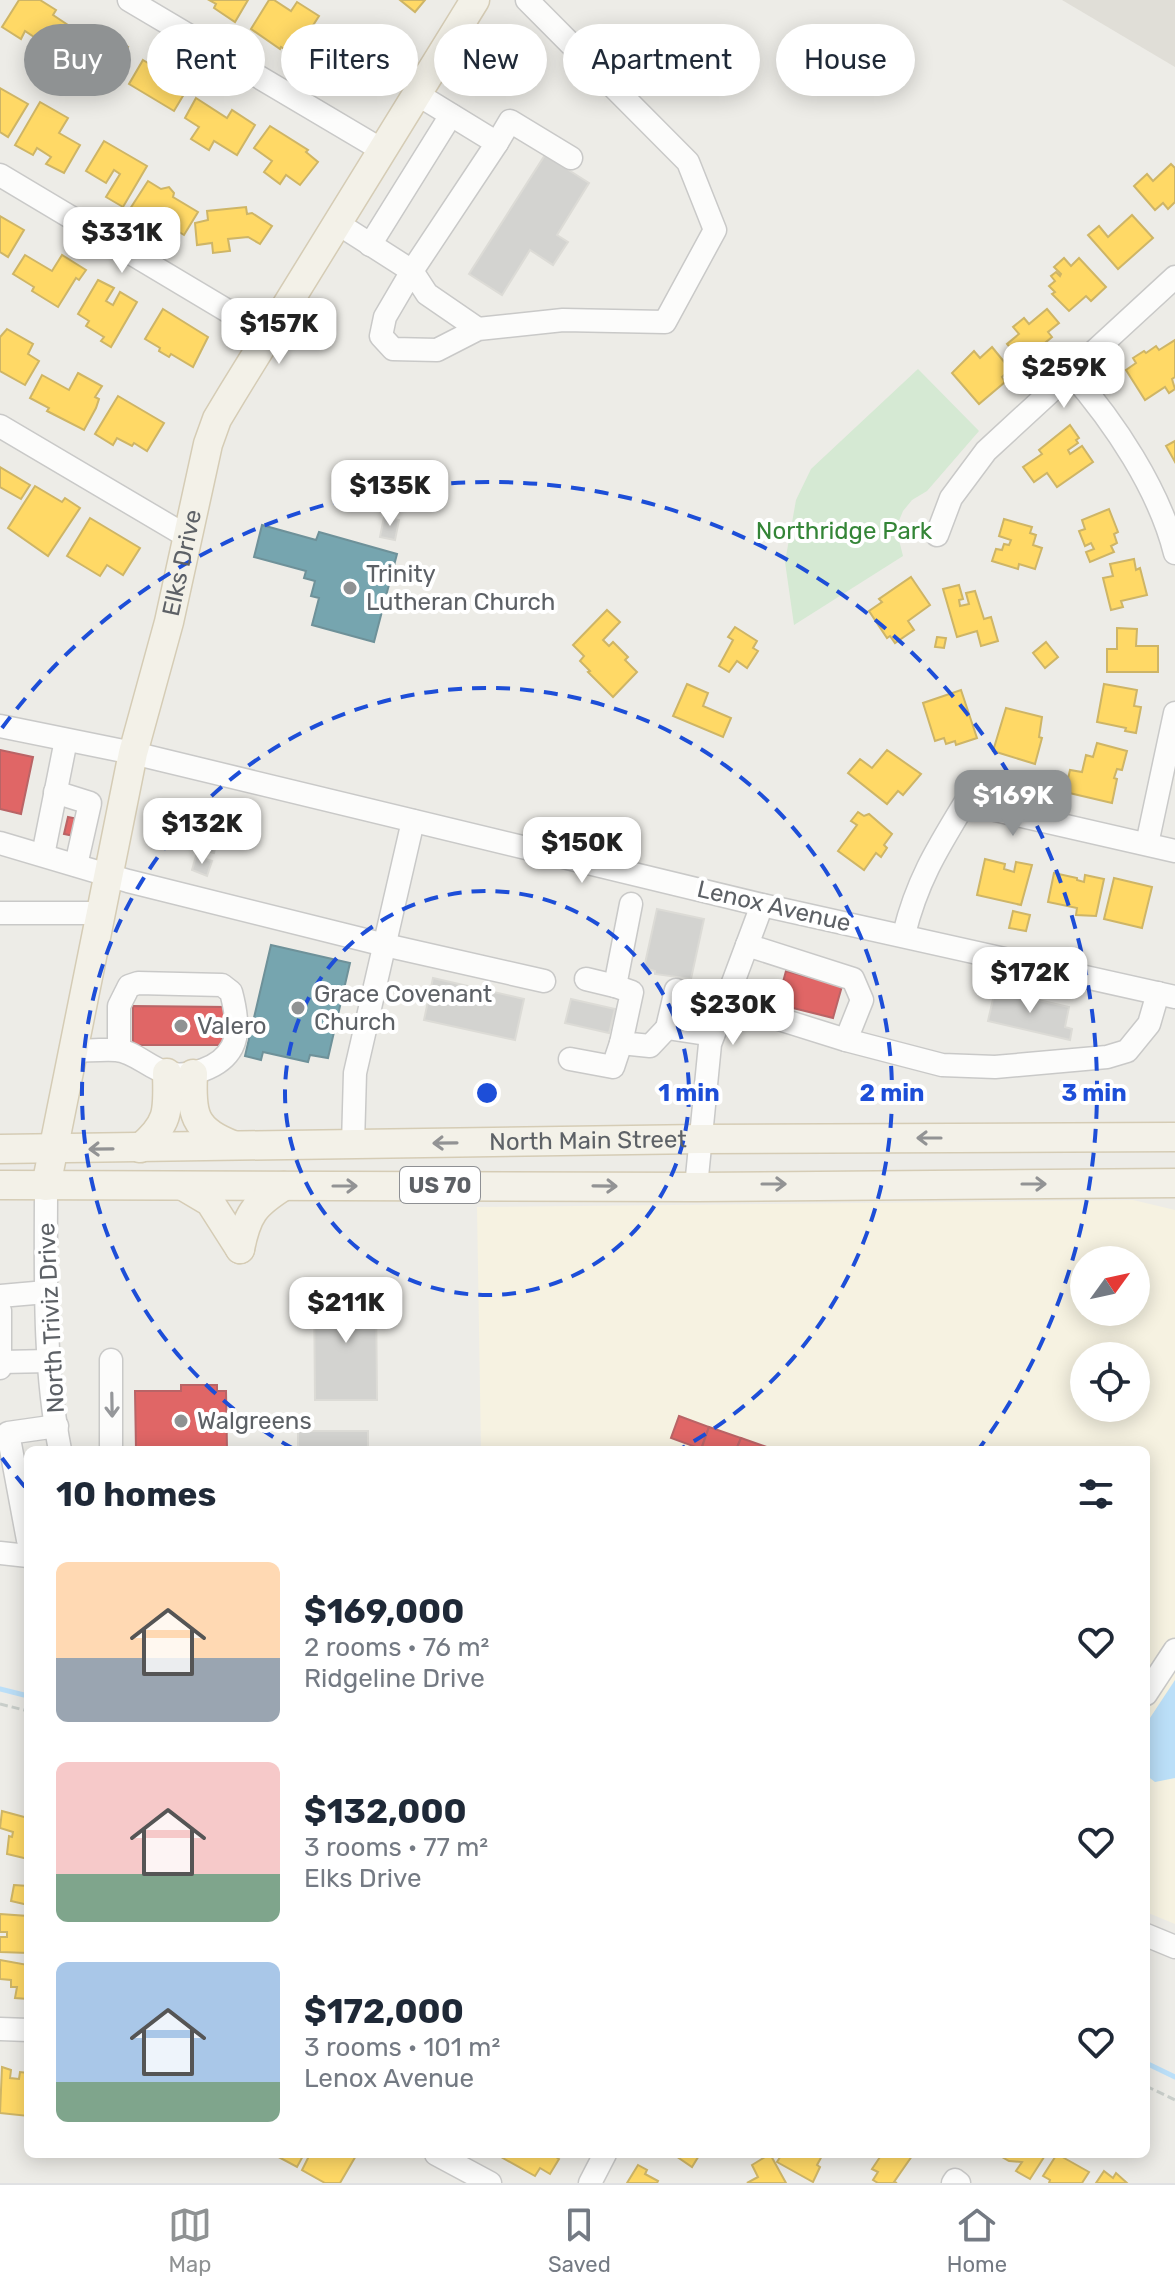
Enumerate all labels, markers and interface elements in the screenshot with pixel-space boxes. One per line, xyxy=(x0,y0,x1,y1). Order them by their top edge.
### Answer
chip: Buy xyxy=(24,24,131,96)
chip: Rent xyxy=(147,24,265,96)
chip: Filters xyxy=(281,24,418,96)
chip: New xyxy=(434,24,547,96)
chip: Apartment xyxy=(563,24,760,96)
chip: House xyxy=(776,24,915,96)
pin: $331K xyxy=(66,207,178,275)
text: $331K xyxy=(81,217,163,248)
pin: $157K xyxy=(223,298,335,366)
text: $157K xyxy=(239,308,319,339)
pin: $259K xyxy=(1008,342,1120,410)
text: $259K xyxy=(1022,352,1106,383)
pin: $135K xyxy=(334,460,446,528)
text: $135K xyxy=(349,470,431,501)
street label: Elks Drive xyxy=(157,507,207,619)
park label: Northridge Park xyxy=(756,517,933,545)
place label: Trinity Lutheran Church xyxy=(366,560,555,616)
marker: Trinity Lutheran Church xyxy=(341,579,359,597)
pin: $169K xyxy=(957,770,1069,838)
text: $169K xyxy=(972,780,1054,811)
pin: $132K xyxy=(146,798,258,866)
text: $132K xyxy=(161,808,243,839)
pin: $150K xyxy=(526,817,638,885)
text: $150K xyxy=(541,827,623,858)
street label: Lenox Avenue xyxy=(694,875,854,937)
pin: $172K xyxy=(974,947,1086,1015)
text: $172K xyxy=(990,957,1070,988)
pin: $230K xyxy=(677,979,789,1047)
place label: Grace Covenant Church xyxy=(314,980,492,1036)
text: $230K xyxy=(690,989,776,1020)
marker: Grace Covenant Church xyxy=(289,999,307,1017)
place label: Valero xyxy=(197,1012,267,1040)
marker: Valero xyxy=(172,1017,190,1035)
centre of rings xyxy=(473,1079,501,1107)
text: 1 min xyxy=(658,1079,720,1107)
text: 2 min xyxy=(860,1079,925,1107)
text: 3 min xyxy=(1061,1079,1127,1107)
street label: North Main Street xyxy=(489,1125,687,1156)
one-way arrow xyxy=(916,1130,943,1146)
one-way arrow xyxy=(432,1135,459,1151)
one-way arrow xyxy=(88,1141,115,1157)
road number: US 70 xyxy=(400,1167,480,1203)
one-way arrow xyxy=(760,1176,787,1192)
one-way arrow xyxy=(1020,1176,1047,1192)
one-way arrow xyxy=(331,1178,358,1194)
one-way arrow xyxy=(591,1178,618,1194)
street label: North Triviz Drive xyxy=(32,1222,70,1414)
north arrow xyxy=(1070,1246,1150,1326)
map controls xyxy=(1070,1246,1150,1422)
pin: $211K xyxy=(290,1277,402,1345)
text: $211K xyxy=(307,1287,385,1318)
button: locate xyxy=(1070,1342,1150,1422)
one-way arrow xyxy=(104,1391,119,1418)
place label: Walgreens xyxy=(197,1407,312,1435)
marker: Walgreens xyxy=(172,1412,190,1430)
icon: filters xyxy=(1074,1472,1118,1516)
text: 10 homes xyxy=(56,1474,216,1515)
text: $169,000 xyxy=(304,1591,464,1632)
icon: home xyxy=(120,1594,216,1690)
icon: heart xyxy=(1074,1620,1118,1664)
text: 2 rooms · 76 m² xyxy=(304,1632,489,1663)
text: Ridgeline Drive xyxy=(304,1663,485,1694)
text: $132,000 xyxy=(304,1791,467,1832)
icon: home xyxy=(120,1794,216,1890)
icon: heart xyxy=(1074,1820,1118,1864)
text: 3 rooms · 77 m² xyxy=(304,1832,488,1863)
text: Elks Drive xyxy=(304,1863,421,1894)
text: $172,000 xyxy=(304,1991,464,2032)
icon: home xyxy=(120,1994,216,2090)
icon: heart xyxy=(1074,2020,1118,2064)
text: 3 rooms · 101 m² xyxy=(304,2032,500,2063)
text: Lenox Avenue xyxy=(304,2063,474,2094)
tab: Map xyxy=(168,2203,212,2278)
tab: Saved xyxy=(548,2203,611,2278)
tab: Home xyxy=(947,2203,1007,2278)

